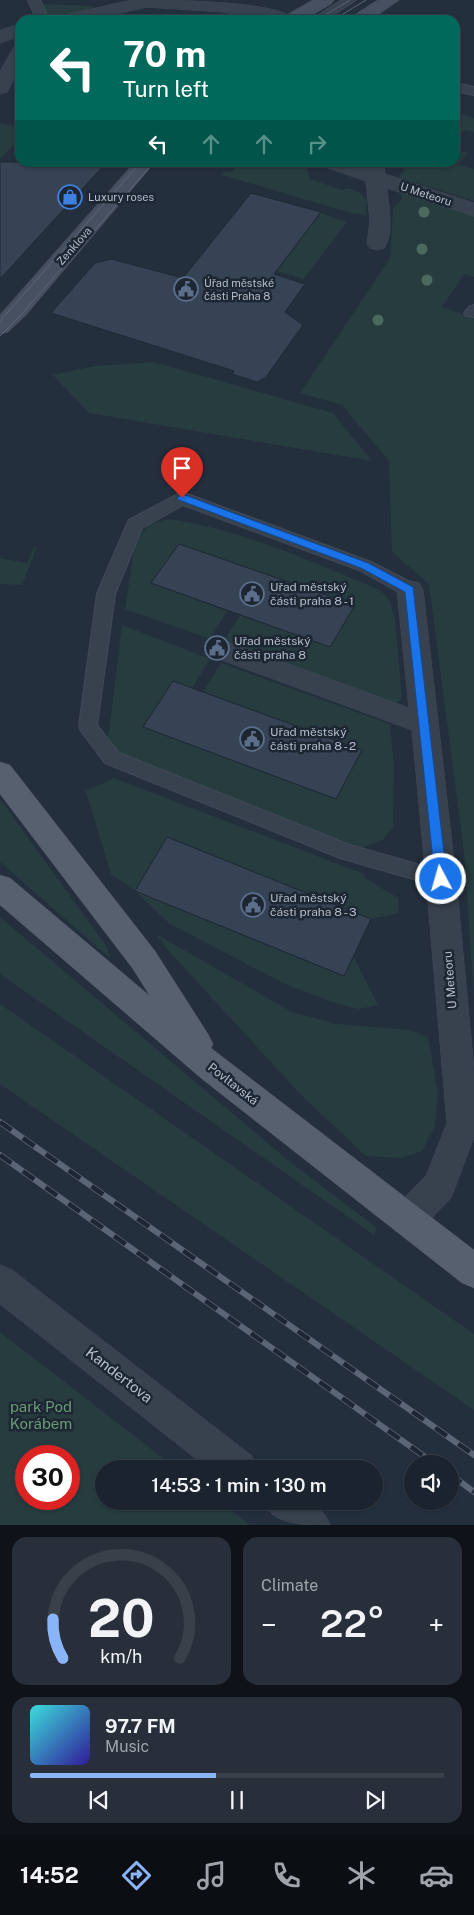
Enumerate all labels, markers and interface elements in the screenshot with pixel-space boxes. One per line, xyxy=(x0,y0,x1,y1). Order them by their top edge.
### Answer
text: 70 m xyxy=(123,34,206,75)
icon: left xyxy=(40,35,105,100)
text: Turn left xyxy=(123,76,209,102)
icon: left xyxy=(144,130,172,158)
icon: ahead xyxy=(197,130,225,158)
icon: ahead xyxy=(250,130,278,158)
icon: right xyxy=(303,130,331,158)
street label: U Meteoru xyxy=(399,180,453,208)
shop icon: Luxury roses xyxy=(57,184,83,210)
place label: Luxury roses xyxy=(88,191,154,203)
street label: Zenklova xyxy=(54,225,94,267)
public building icon: Úřad městské části Praha 8 xyxy=(173,276,199,302)
place label: Úřad městské části Praha 8 xyxy=(204,276,274,302)
pin xyxy=(161,447,203,498)
icon: arrive xyxy=(168,454,196,482)
place label: Uřad městský části praha 8 - 1 xyxy=(270,580,354,608)
public building icon: Uřad městský části praha 8 - 1 xyxy=(239,581,265,607)
place label: Uřad městský části praha 8 xyxy=(234,634,311,662)
public building icon: Uřad městský části praha 8 xyxy=(204,635,230,661)
place label: Uřad městský části praha 8 - 2 xyxy=(270,725,356,753)
public building icon: Uřad městský části praha 8 - 2 xyxy=(239,726,265,752)
position arrow xyxy=(414,852,466,904)
place label: Uřad městský části praha 8 - 3 xyxy=(270,891,357,919)
public building icon: Uřad městský části praha 8 - 3 xyxy=(240,892,266,918)
street label: U Meteoru xyxy=(440,950,460,1010)
street label: Povltavská xyxy=(205,1060,261,1108)
street label: Kandertova xyxy=(83,1343,156,1406)
park label: park Pod Korábem xyxy=(10,1398,72,1432)
speed limit sign: 30 xyxy=(15,1445,80,1510)
map controls xyxy=(404,1455,459,1510)
button: sound xyxy=(404,1455,459,1510)
text: 14:53 · 1 min · 130 m xyxy=(151,1474,327,1496)
text: Climate xyxy=(261,1576,318,1595)
text: 20 xyxy=(88,1588,155,1649)
text: 22° xyxy=(320,1601,385,1646)
text: − xyxy=(261,1608,277,1641)
text: + xyxy=(428,1608,444,1641)
text: km/h xyxy=(100,1646,143,1667)
text: 97.7 FM xyxy=(105,1715,176,1737)
text: Music xyxy=(105,1737,149,1756)
icon: previous xyxy=(85,1786,113,1814)
icon: pause xyxy=(223,1786,251,1814)
icon: next xyxy=(361,1786,389,1814)
icon: directions xyxy=(119,1858,154,1893)
icon: music xyxy=(194,1858,229,1893)
icon: phone xyxy=(269,1858,304,1893)
icon: climate xyxy=(344,1858,379,1893)
icon: car xyxy=(419,1858,454,1893)
text: 14:52 xyxy=(20,1862,79,1888)

